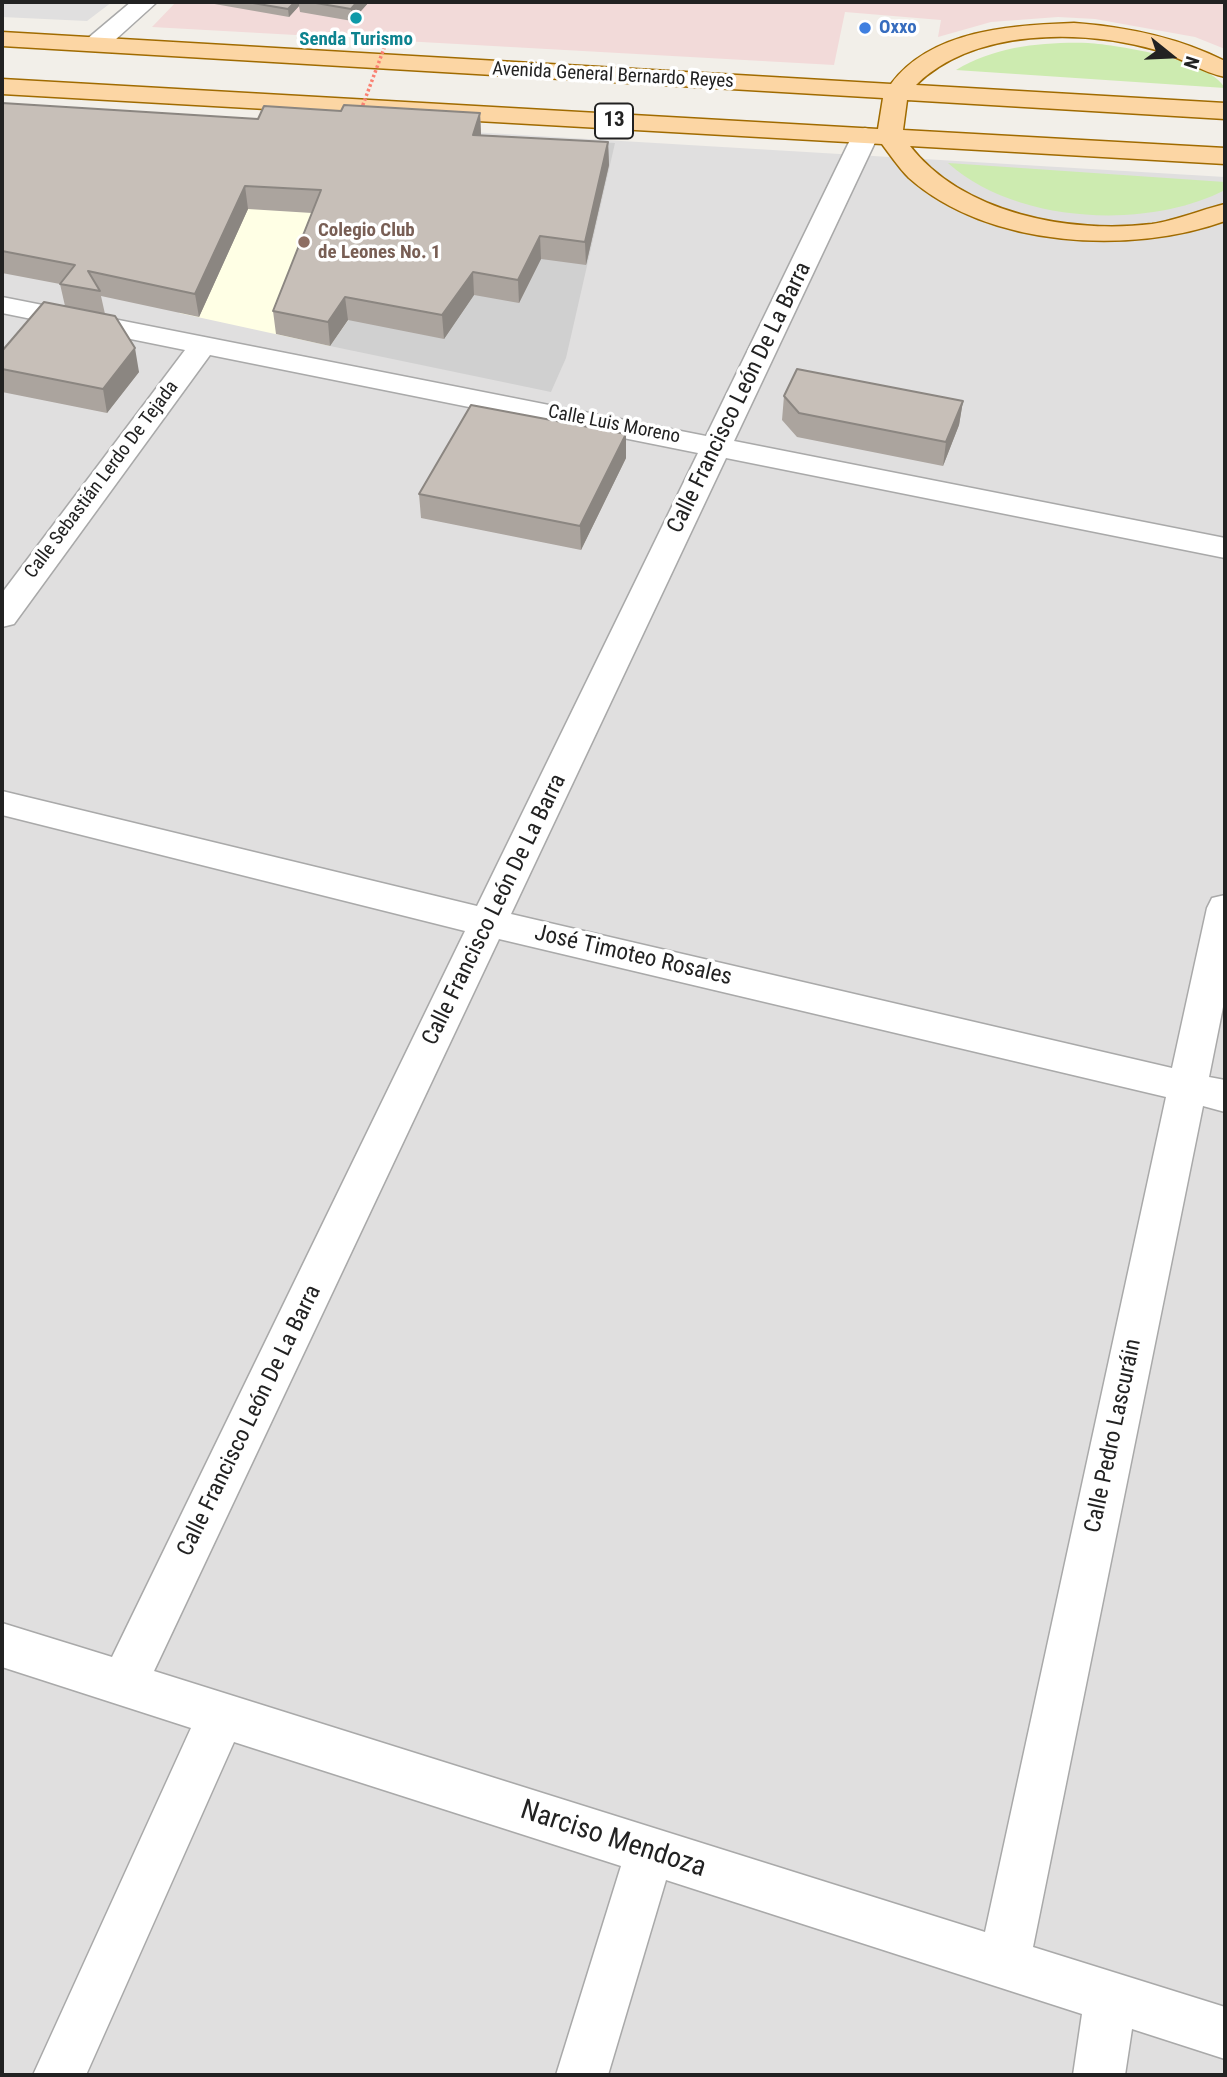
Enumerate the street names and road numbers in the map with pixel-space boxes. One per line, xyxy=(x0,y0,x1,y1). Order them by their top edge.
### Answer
street label: Avenida General Bernardo Reyes xyxy=(492,58,734,94)
road number: 13 xyxy=(595,104,633,138)
street label: Calle Francisco León De La Barra xyxy=(662,258,818,538)
street label: Calle Sebastián Lerdo De Tejada xyxy=(20,377,184,583)
street label: Calle Luis Moreno xyxy=(546,401,682,449)
street label: Calle Francisco León De La Barra xyxy=(417,770,573,1050)
street label: José Timoteo Rosales xyxy=(532,920,734,992)
street label: Calle Francisco León De La Barra xyxy=(172,1281,328,1561)
street label: Calle Pedro Lascuráin xyxy=(1080,1337,1148,1535)
street label: Narciso Mendoza xyxy=(516,1794,710,1886)

